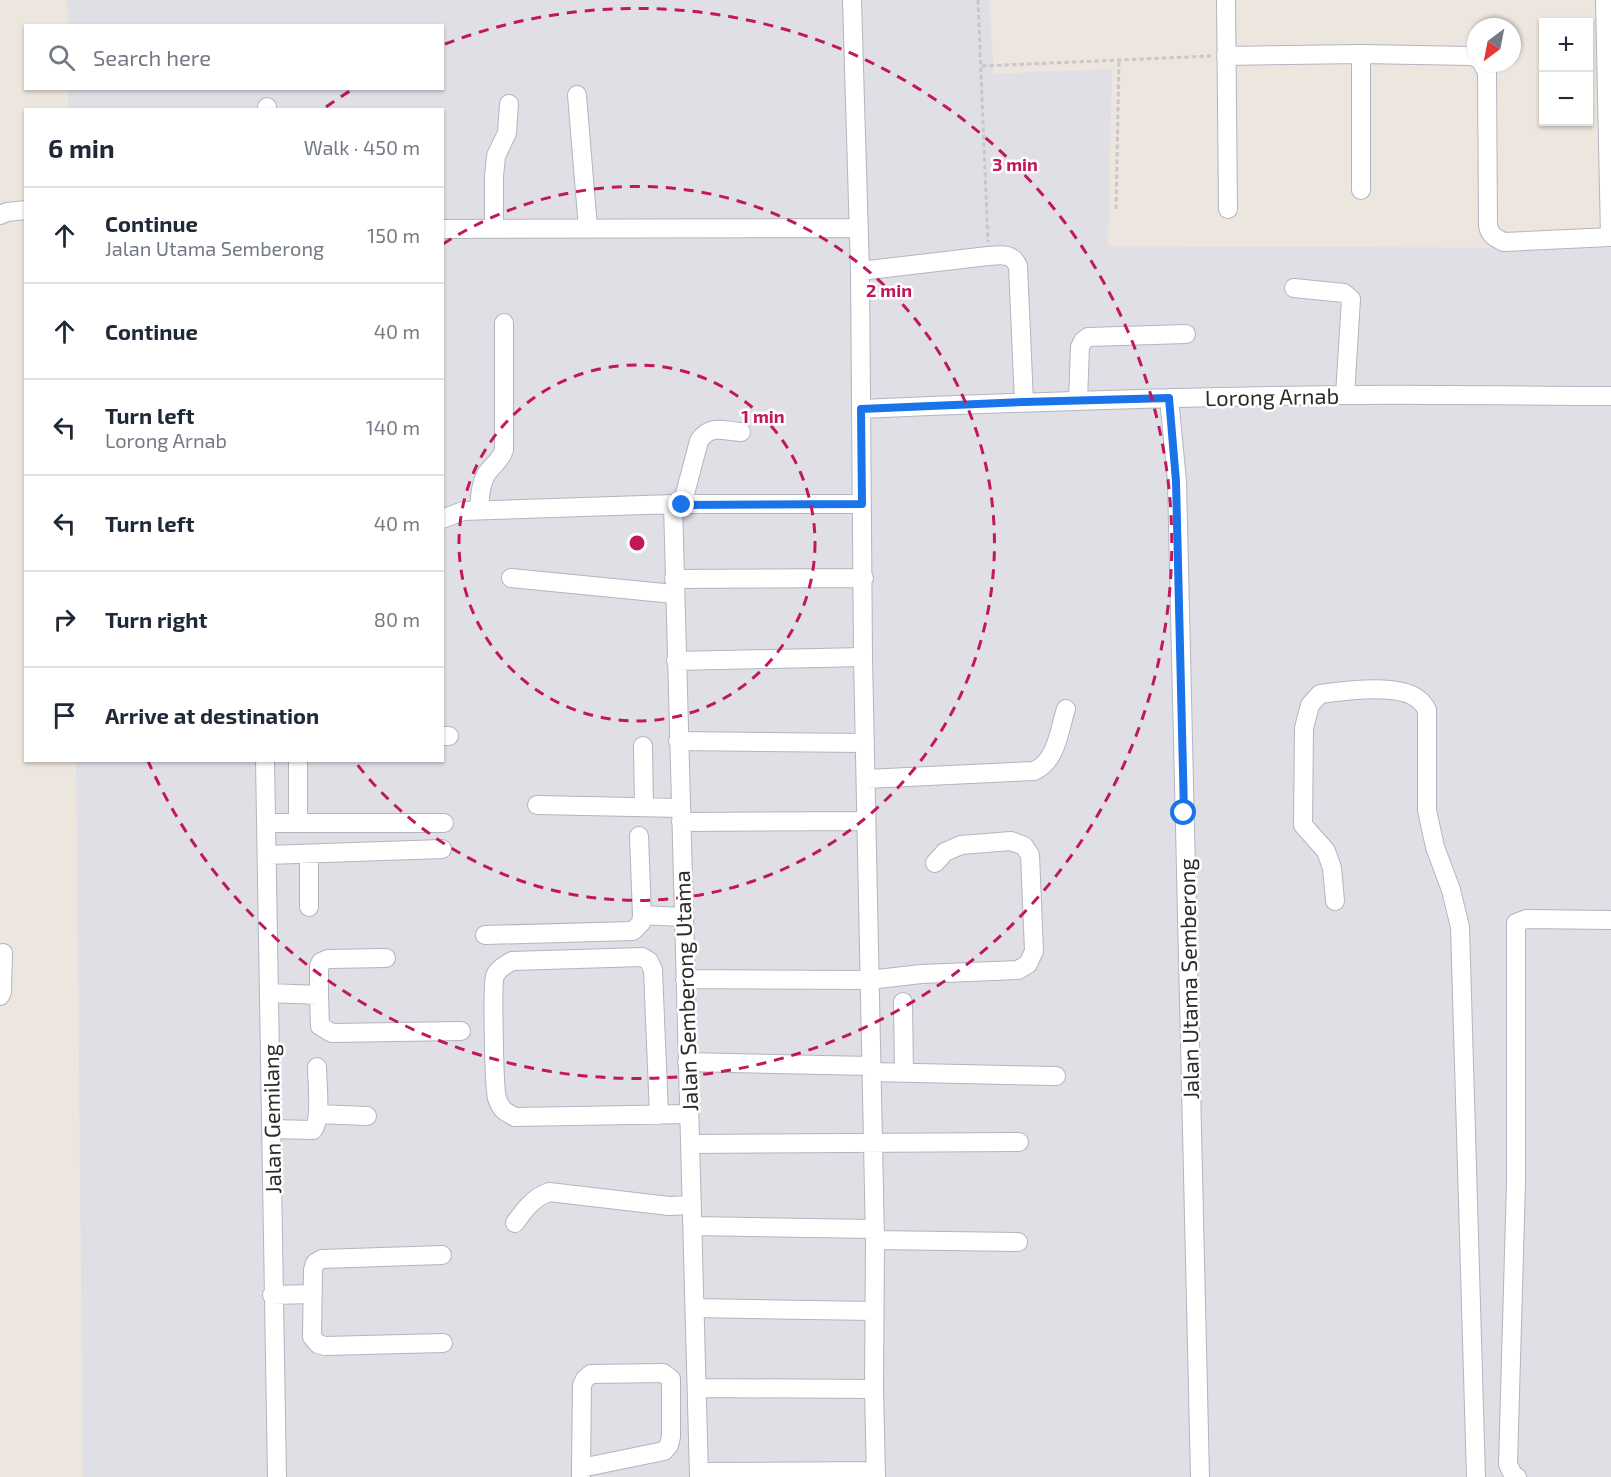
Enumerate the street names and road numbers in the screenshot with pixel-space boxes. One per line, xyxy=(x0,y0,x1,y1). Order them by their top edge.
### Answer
street label: Lorong Arnab xyxy=(1205,382,1339,410)
street label: Jalan Utama Semberong xyxy=(1173,858,1203,1100)
street label: Jalan Semberong Utama xyxy=(668,870,702,1112)
street label: Jalan Gemilang xyxy=(257,1044,285,1194)

